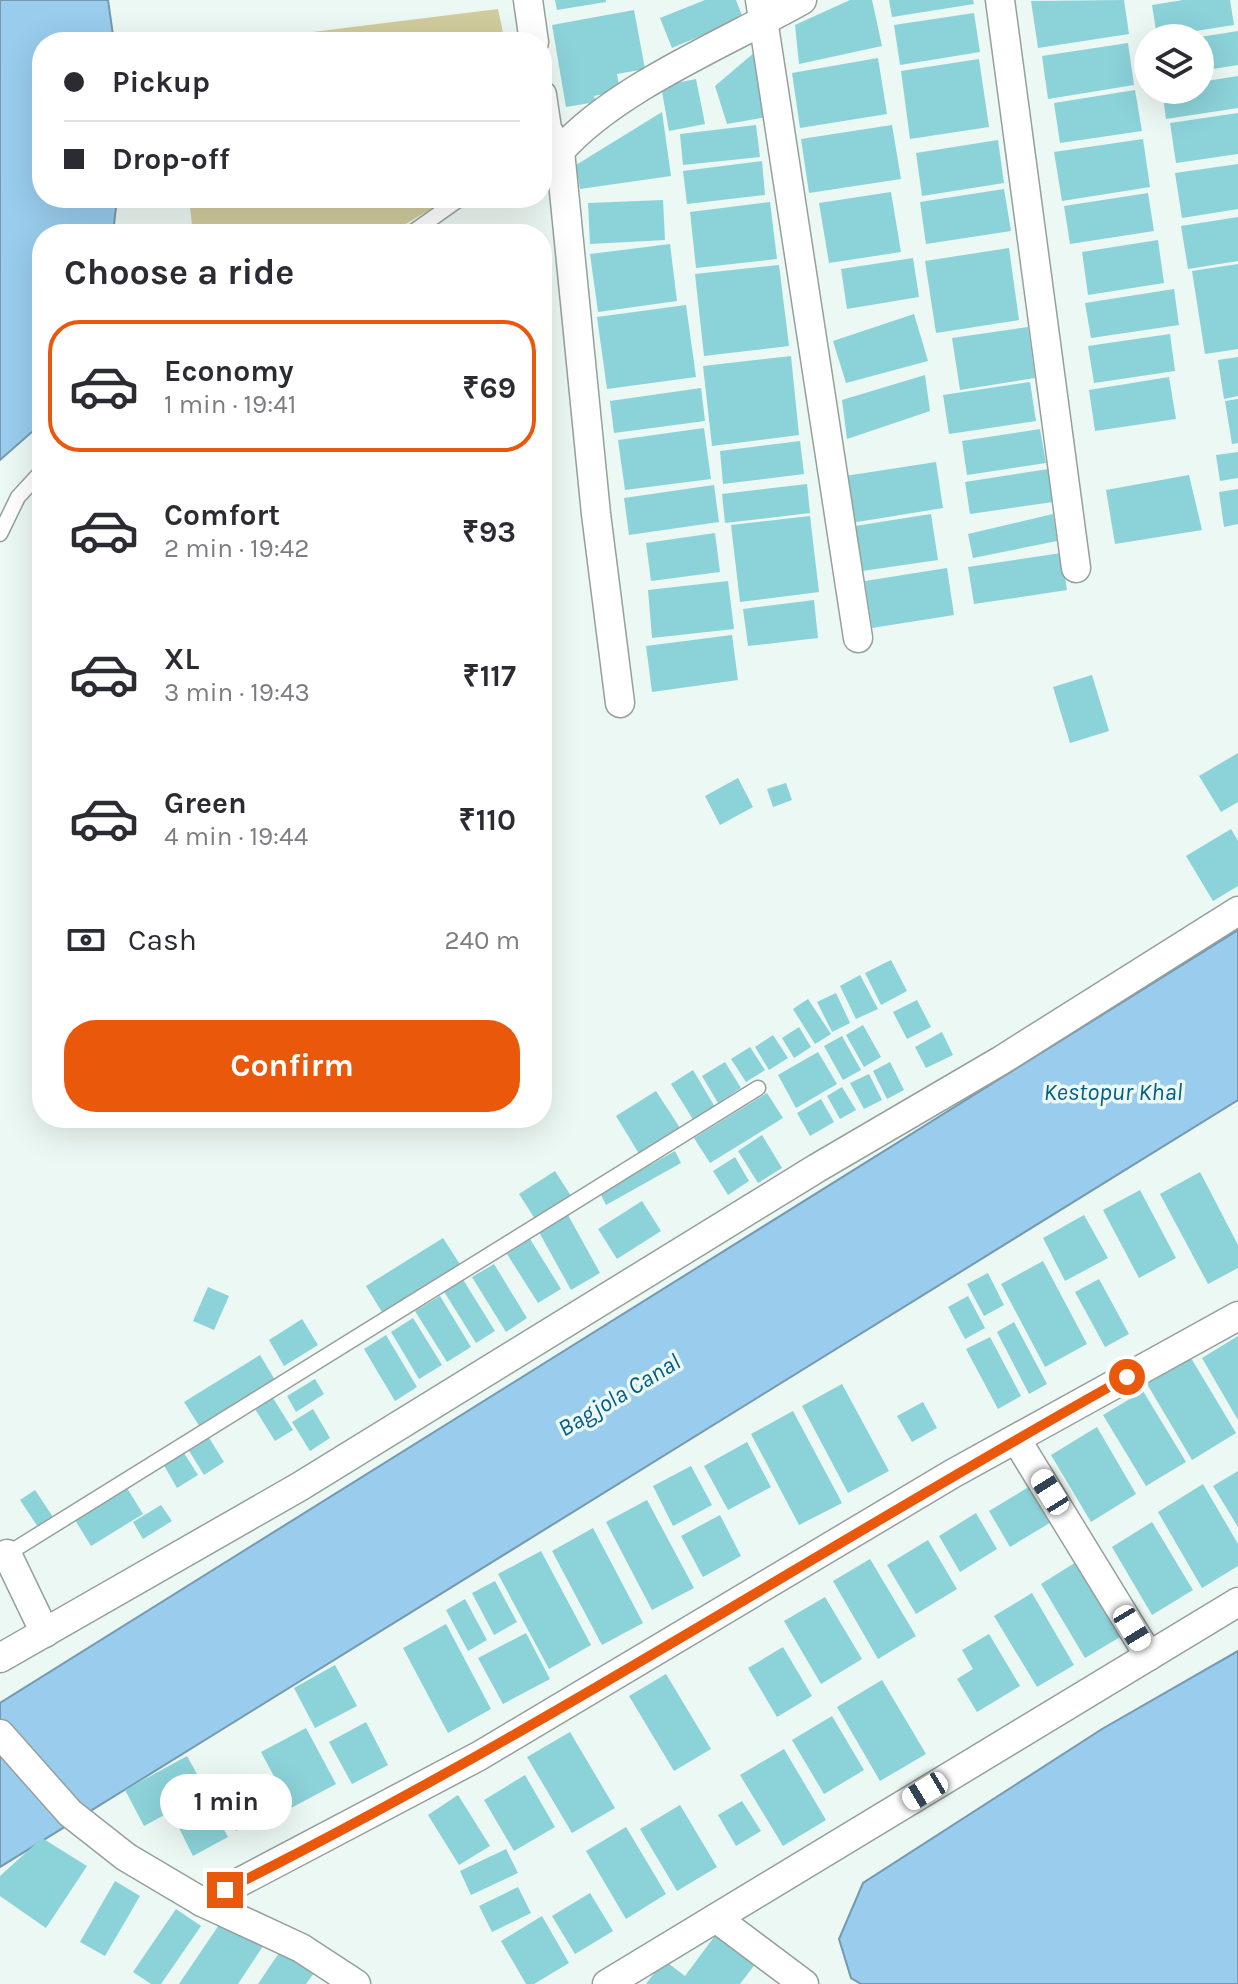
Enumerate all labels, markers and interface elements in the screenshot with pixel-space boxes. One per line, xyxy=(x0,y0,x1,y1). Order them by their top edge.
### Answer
map controls xyxy=(1134,24,1214,104)
button: layers xyxy=(1134,24,1214,104)
text: Pickup xyxy=(112,64,210,100)
text: Drop-off xyxy=(112,141,230,177)
text: Choose a ride xyxy=(64,251,294,293)
icon: car xyxy=(68,350,140,422)
text: Economy xyxy=(164,353,294,389)
text: ₹69 xyxy=(462,370,516,406)
text: 1 min · 19:41 xyxy=(164,389,296,420)
icon: car xyxy=(68,494,140,566)
text: Comfort xyxy=(164,497,280,533)
text: ₹93 xyxy=(462,514,516,550)
text: 2 min · 19:42 xyxy=(164,533,309,564)
icon: car xyxy=(68,638,140,710)
text: XL xyxy=(164,641,199,677)
text: ₹117 xyxy=(463,658,516,694)
text: 3 min · 19:43 xyxy=(164,677,310,708)
icon: car xyxy=(68,782,140,854)
text: Green xyxy=(164,785,247,821)
text: ₹110 xyxy=(458,802,516,838)
text: 4 min · 19:44 xyxy=(164,821,308,852)
icon: cash xyxy=(64,918,108,962)
text: Cash xyxy=(128,922,197,958)
text: 240 m xyxy=(444,925,520,956)
button: Confirm xyxy=(64,1020,520,1112)
water label: Kestopur Khal xyxy=(1043,1078,1183,1106)
water label: Bagjola Canal xyxy=(553,1348,685,1442)
route start xyxy=(1109,1359,1145,1395)
car xyxy=(1027,1465,1073,1519)
car xyxy=(1109,1601,1155,1655)
car xyxy=(898,1768,952,1814)
callout: 1 min xyxy=(159,1774,291,1830)
text: 1 min xyxy=(193,1786,259,1817)
route end xyxy=(207,1872,243,1908)

